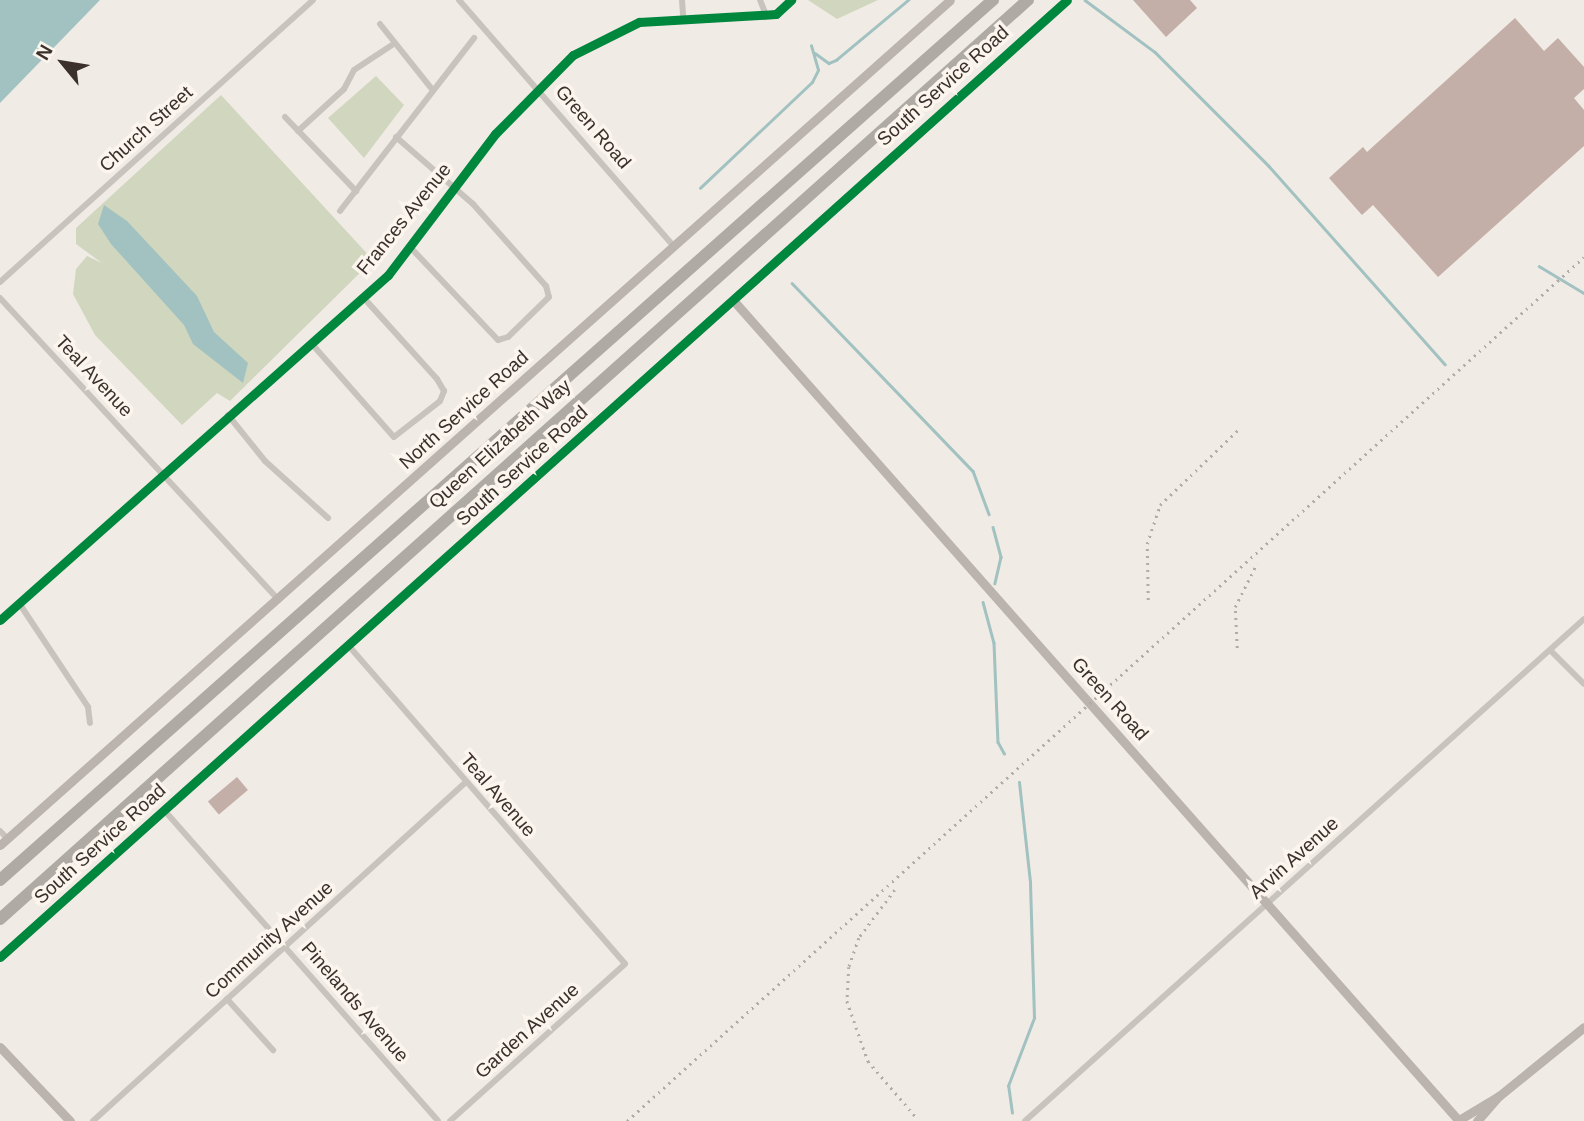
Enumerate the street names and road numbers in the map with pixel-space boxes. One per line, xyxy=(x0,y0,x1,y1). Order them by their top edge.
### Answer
street label: South Service Road xyxy=(873,21,1013,151)
street label: Green Road xyxy=(550,80,636,174)
street label: Church Street xyxy=(95,81,197,177)
street label: Frances Avenue xyxy=(352,158,456,280)
street label: Teal Avenue xyxy=(50,330,138,422)
street label: North Service Road xyxy=(395,346,533,474)
street label: Queen Elizabeth Way xyxy=(424,374,576,514)
street label: South Service Road xyxy=(452,401,592,531)
street label: Green Road xyxy=(1067,653,1153,745)
street label: Teal Avenue xyxy=(455,748,541,842)
street label: South Service Road xyxy=(30,779,170,909)
street label: Arvin Avenue xyxy=(1245,812,1343,904)
street label: Community Avenue xyxy=(200,876,338,1004)
street label: Pinelands Avenue xyxy=(296,937,414,1067)
street label: Garden Avenue xyxy=(470,978,584,1084)

